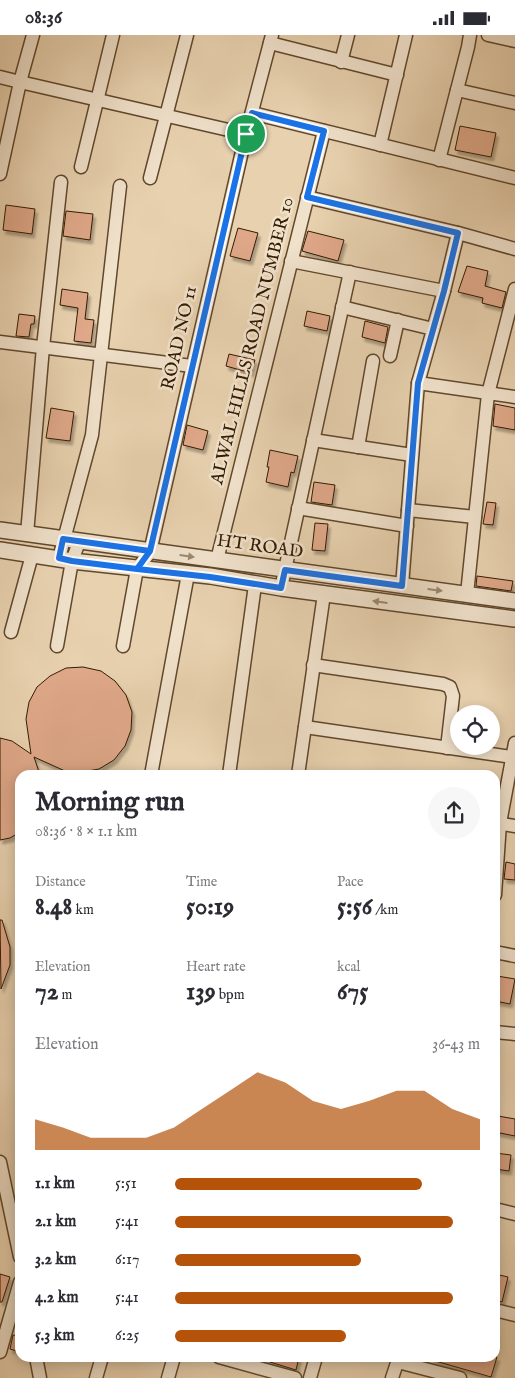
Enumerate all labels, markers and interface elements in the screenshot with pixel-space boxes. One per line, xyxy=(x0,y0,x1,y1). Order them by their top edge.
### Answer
text: 08:36 xyxy=(25,6,62,30)
pin xyxy=(225,113,267,155)
icon: arrive xyxy=(232,120,260,148)
street label: ALWAL HILLS ROAD NUMBER 10 xyxy=(206,195,300,488)
street label: ROAD NO 11 xyxy=(157,284,203,392)
street label: HT ROAD xyxy=(215,530,305,564)
one-way arrow xyxy=(179,553,195,561)
one-way arrow xyxy=(427,586,443,594)
one-way arrow xyxy=(372,598,388,606)
map controls xyxy=(450,705,500,755)
button: locate xyxy=(450,705,500,755)
text: Morning run xyxy=(35,785,185,820)
button: share xyxy=(428,787,480,839)
text: 08:36 · 8 × 1.1 km xyxy=(35,822,137,842)
text: Distance xyxy=(35,873,86,891)
text: Time xyxy=(186,873,217,891)
text: Pace xyxy=(337,873,364,891)
text: 8.48 xyxy=(35,891,72,923)
text: 50:19 xyxy=(186,891,234,923)
text: 5:56 xyxy=(337,891,372,923)
text: km xyxy=(72,901,94,919)
text: /km xyxy=(372,901,398,919)
text: Elevation xyxy=(35,958,91,976)
text: Heart rate xyxy=(186,958,246,976)
text: kcal xyxy=(337,958,360,976)
text: 72 xyxy=(35,976,58,1008)
text: 139 xyxy=(186,976,216,1008)
text: 675 xyxy=(337,976,368,1008)
text: m xyxy=(58,986,72,1004)
text: bpm xyxy=(216,986,244,1004)
text: Elevation xyxy=(35,1035,98,1055)
text: 36–43 m xyxy=(432,1035,480,1055)
text: 1.1 km xyxy=(35,1174,75,1194)
text: 5:51 xyxy=(115,1174,137,1194)
text: 2.1 km xyxy=(35,1212,76,1232)
text: 5:41 xyxy=(115,1212,139,1232)
text: 3.2 km xyxy=(35,1250,76,1270)
text: 6:17 xyxy=(115,1250,139,1270)
text: 4.2 km xyxy=(35,1288,79,1308)
text: 5:41 xyxy=(115,1288,139,1308)
text: 5.3 km xyxy=(35,1326,75,1346)
text: 6:25 xyxy=(115,1326,139,1346)

